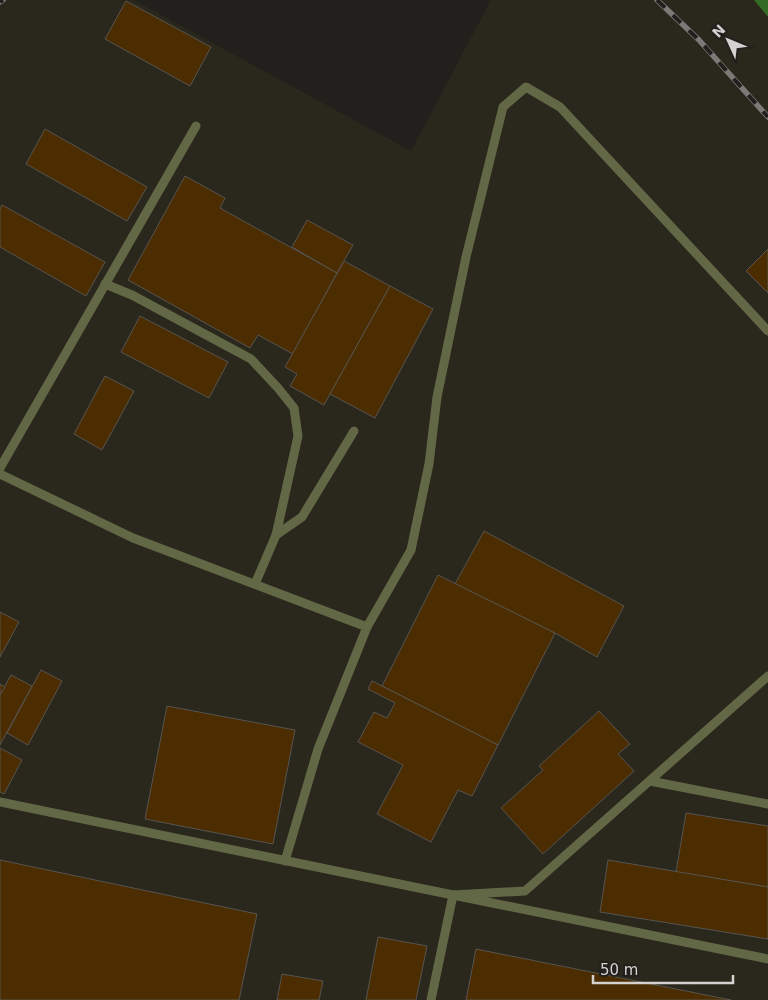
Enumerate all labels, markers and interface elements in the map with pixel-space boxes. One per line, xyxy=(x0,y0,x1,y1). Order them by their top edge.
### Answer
north arrow xyxy=(703,15,753,65)
text: N xyxy=(709,21,728,41)
scale bar xyxy=(593,952,733,984)
text: 50 m xyxy=(600,961,638,979)

